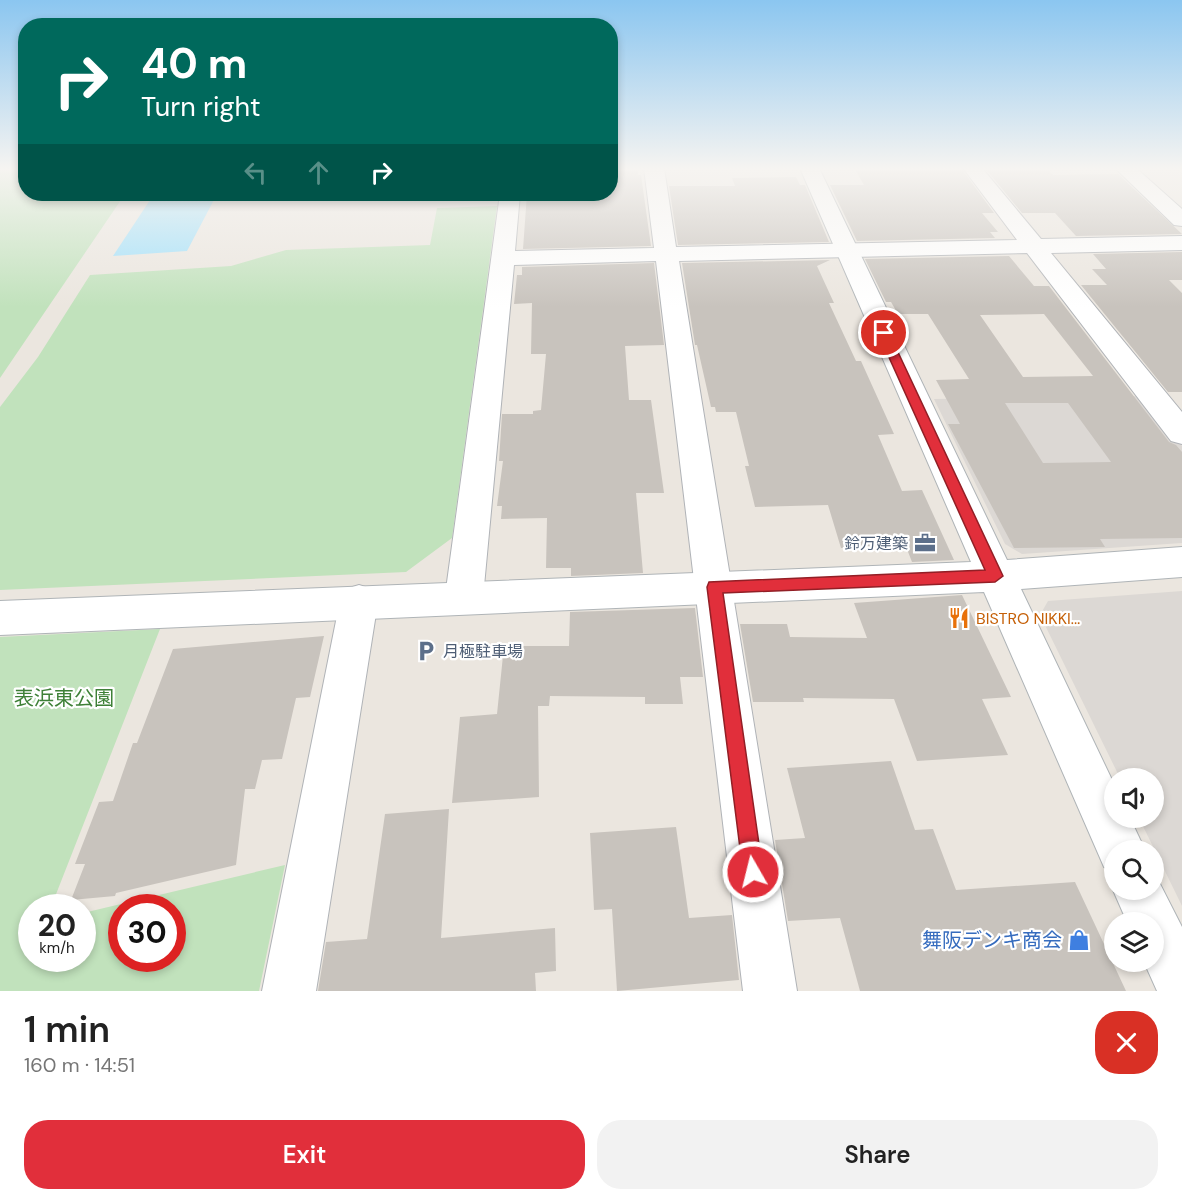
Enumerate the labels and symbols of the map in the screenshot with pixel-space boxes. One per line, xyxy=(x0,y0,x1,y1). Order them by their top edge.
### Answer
pin xyxy=(858,307,909,358)
office icon: 鈴万建築 xyxy=(913,531,937,555)
place label: 鈴万建築 xyxy=(844,533,908,554)
restaurant icon: BISTRO NIKKI... xyxy=(947,606,971,630)
place label: BISTRO NIKKI... xyxy=(976,608,1080,629)
parking icon: 月極駐車場 xyxy=(414,639,438,663)
place label: 月極駐車場 xyxy=(443,641,523,662)
park label: 表浜東公園 xyxy=(14,685,114,711)
position arrow xyxy=(721,840,785,904)
speed limit sign: 30 xyxy=(108,894,186,972)
place label: 舞阪デンキ商会 xyxy=(922,927,1062,953)
shop icon: 舞阪デンキ商会 xyxy=(1067,928,1091,952)

